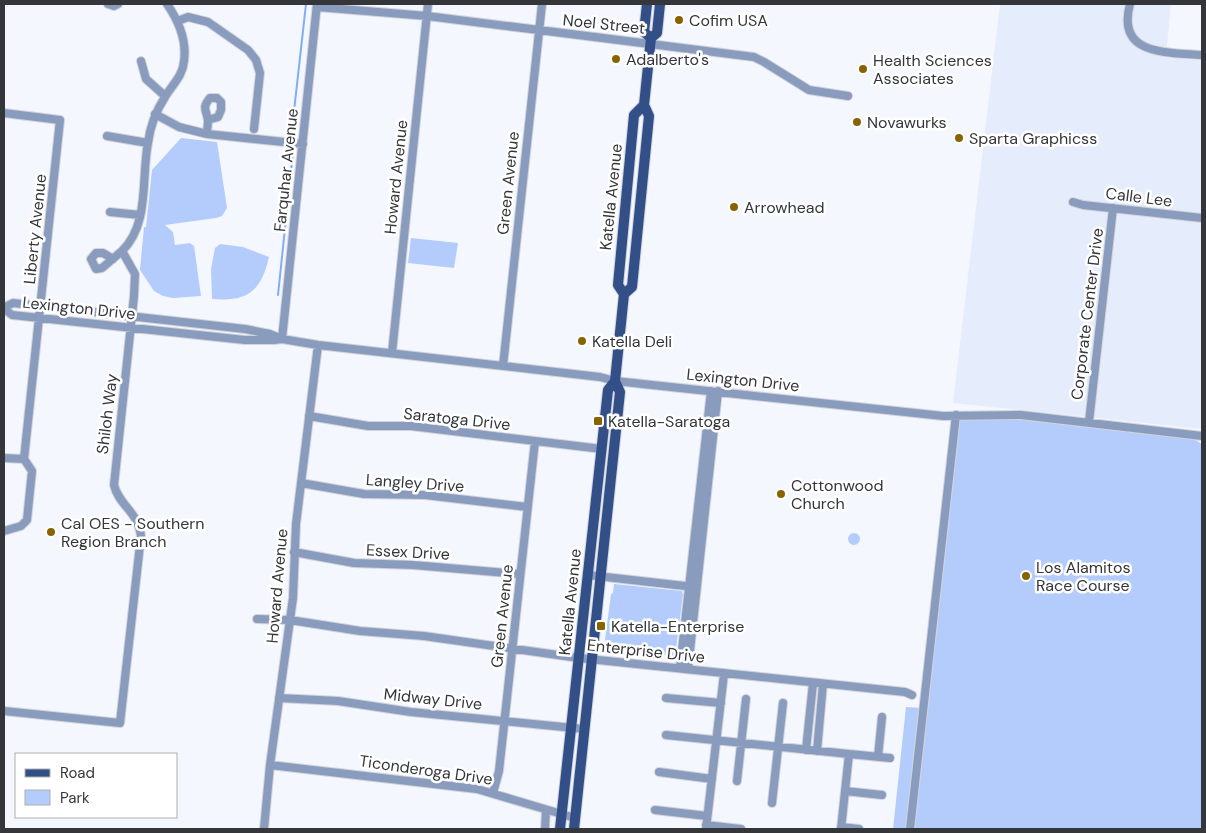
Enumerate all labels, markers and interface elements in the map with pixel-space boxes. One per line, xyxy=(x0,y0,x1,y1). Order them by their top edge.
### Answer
street label: Noel Street xyxy=(562,9,646,39)
place label: Cofim USA xyxy=(689,10,768,31)
marker: Cofim USA xyxy=(673,14,685,26)
place label: Adalberto's xyxy=(626,49,709,70)
place label: Health Sciences Associates xyxy=(873,50,992,89)
marker: Adalberto's xyxy=(610,53,622,65)
marker: Health Sciences Associates xyxy=(857,63,869,75)
street label: Farquhar Avenue xyxy=(269,107,303,233)
place label: Novawurks xyxy=(867,112,947,133)
marker: Novawurks xyxy=(851,116,863,128)
street label: Howard Avenue xyxy=(380,119,412,235)
place label: Sparta Graphicss xyxy=(969,128,1097,149)
street label: Green Avenue xyxy=(492,130,524,236)
marker: Sparta Graphicss xyxy=(953,132,965,144)
street label: Katella Avenue xyxy=(595,143,627,251)
street label: Liberty Avenue xyxy=(19,173,51,285)
street label: Calle Lee xyxy=(1105,182,1173,212)
place label: Arrowhead xyxy=(744,197,825,218)
marker: Arrowhead xyxy=(728,201,740,213)
street label: Corporate Center Drive xyxy=(1066,227,1108,401)
street label: Lexington Drive xyxy=(21,292,137,324)
place label: Katella Deli xyxy=(592,331,672,352)
marker: Katella Deli xyxy=(576,335,588,347)
street label: Lexington Drive xyxy=(685,364,801,396)
street label: Shiloh Way xyxy=(92,372,122,455)
street label: Saratoga Drive xyxy=(403,403,511,435)
place label: Katella-Saratoga xyxy=(608,411,730,432)
marker: Katella-Saratoga xyxy=(592,415,604,427)
street label: Langley Drive xyxy=(365,469,465,497)
place label: Cottonwood Church xyxy=(791,475,884,514)
marker: Cottonwood Church xyxy=(775,488,787,500)
place label: Cal OES - Southern Region Branch xyxy=(61,513,204,552)
marker: Cal OES - Southern Region Branch xyxy=(45,526,57,538)
street label: Howard Avenue xyxy=(262,528,292,644)
street label: Essex Drive xyxy=(366,539,450,565)
street label: Katella Avenue xyxy=(554,548,586,656)
place label: Los Alamitos Race Course xyxy=(1036,557,1130,596)
street label: Green Avenue xyxy=(486,563,518,669)
marker: Los Alamitos Race Course xyxy=(1020,570,1032,582)
place label: Katella-Enterprise xyxy=(611,616,744,637)
marker: Katella-Enterprise xyxy=(595,620,607,632)
street label: Enterprise Drive xyxy=(586,634,706,668)
street label: Midway Drive xyxy=(383,683,483,715)
street label: Ticonderoga Drive xyxy=(358,750,494,790)
legend xyxy=(15,753,178,818)
text: Road xyxy=(60,763,95,783)
text: Park xyxy=(60,788,90,808)

